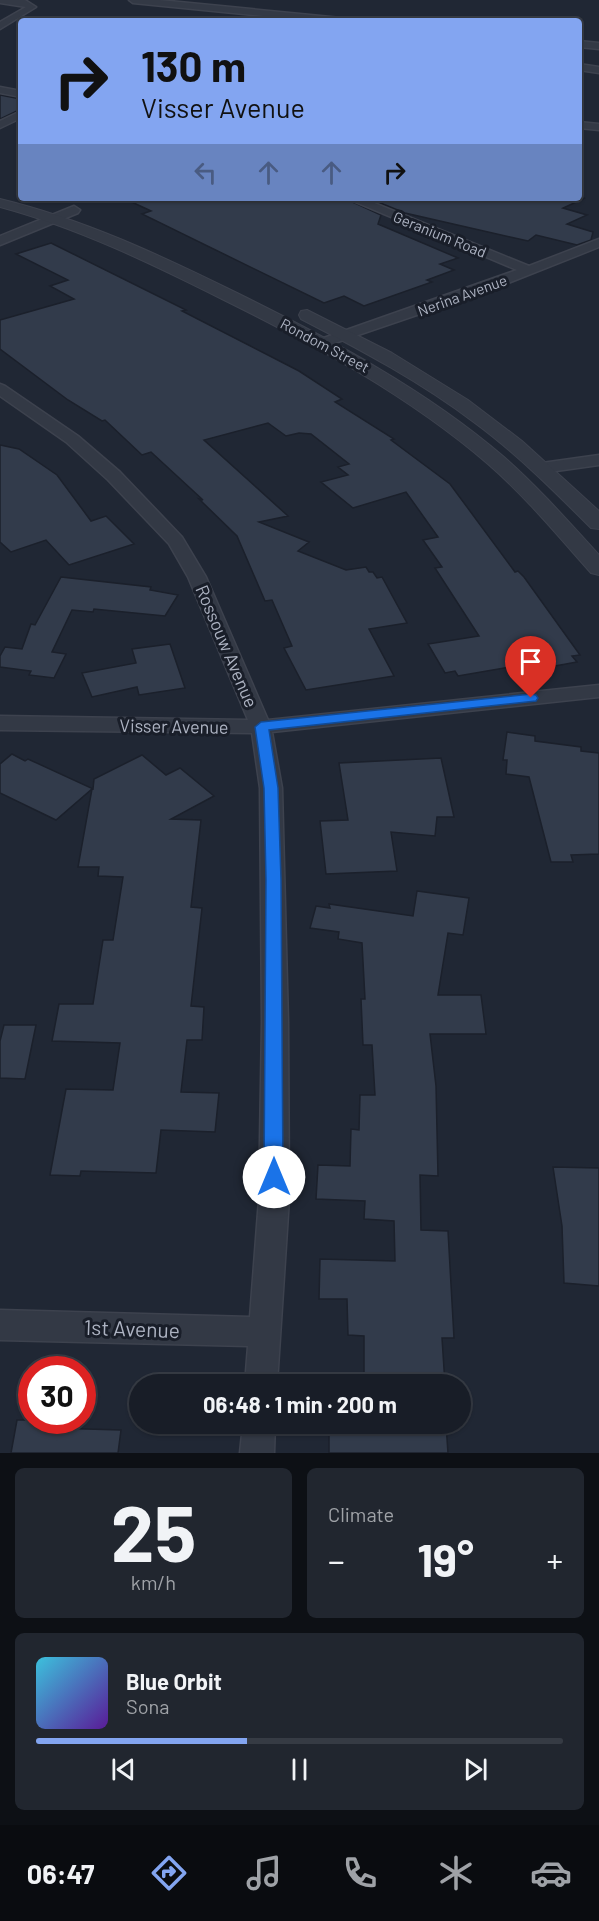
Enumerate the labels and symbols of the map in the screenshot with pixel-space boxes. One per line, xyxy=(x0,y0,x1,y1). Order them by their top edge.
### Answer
street label: Geranium Road xyxy=(391,207,489,261)
street label: Nerina Avenue xyxy=(415,270,509,320)
street label: Rondom Street xyxy=(278,314,372,376)
street label: Rossouw Avenue xyxy=(191,581,263,711)
pin xyxy=(505,636,556,698)
street label: Visser Avenue xyxy=(119,714,229,738)
position arrow xyxy=(242,1145,306,1209)
street label: 1st Avenue xyxy=(84,1314,180,1342)
speed limit sign: 30 xyxy=(18,1356,96,1434)

